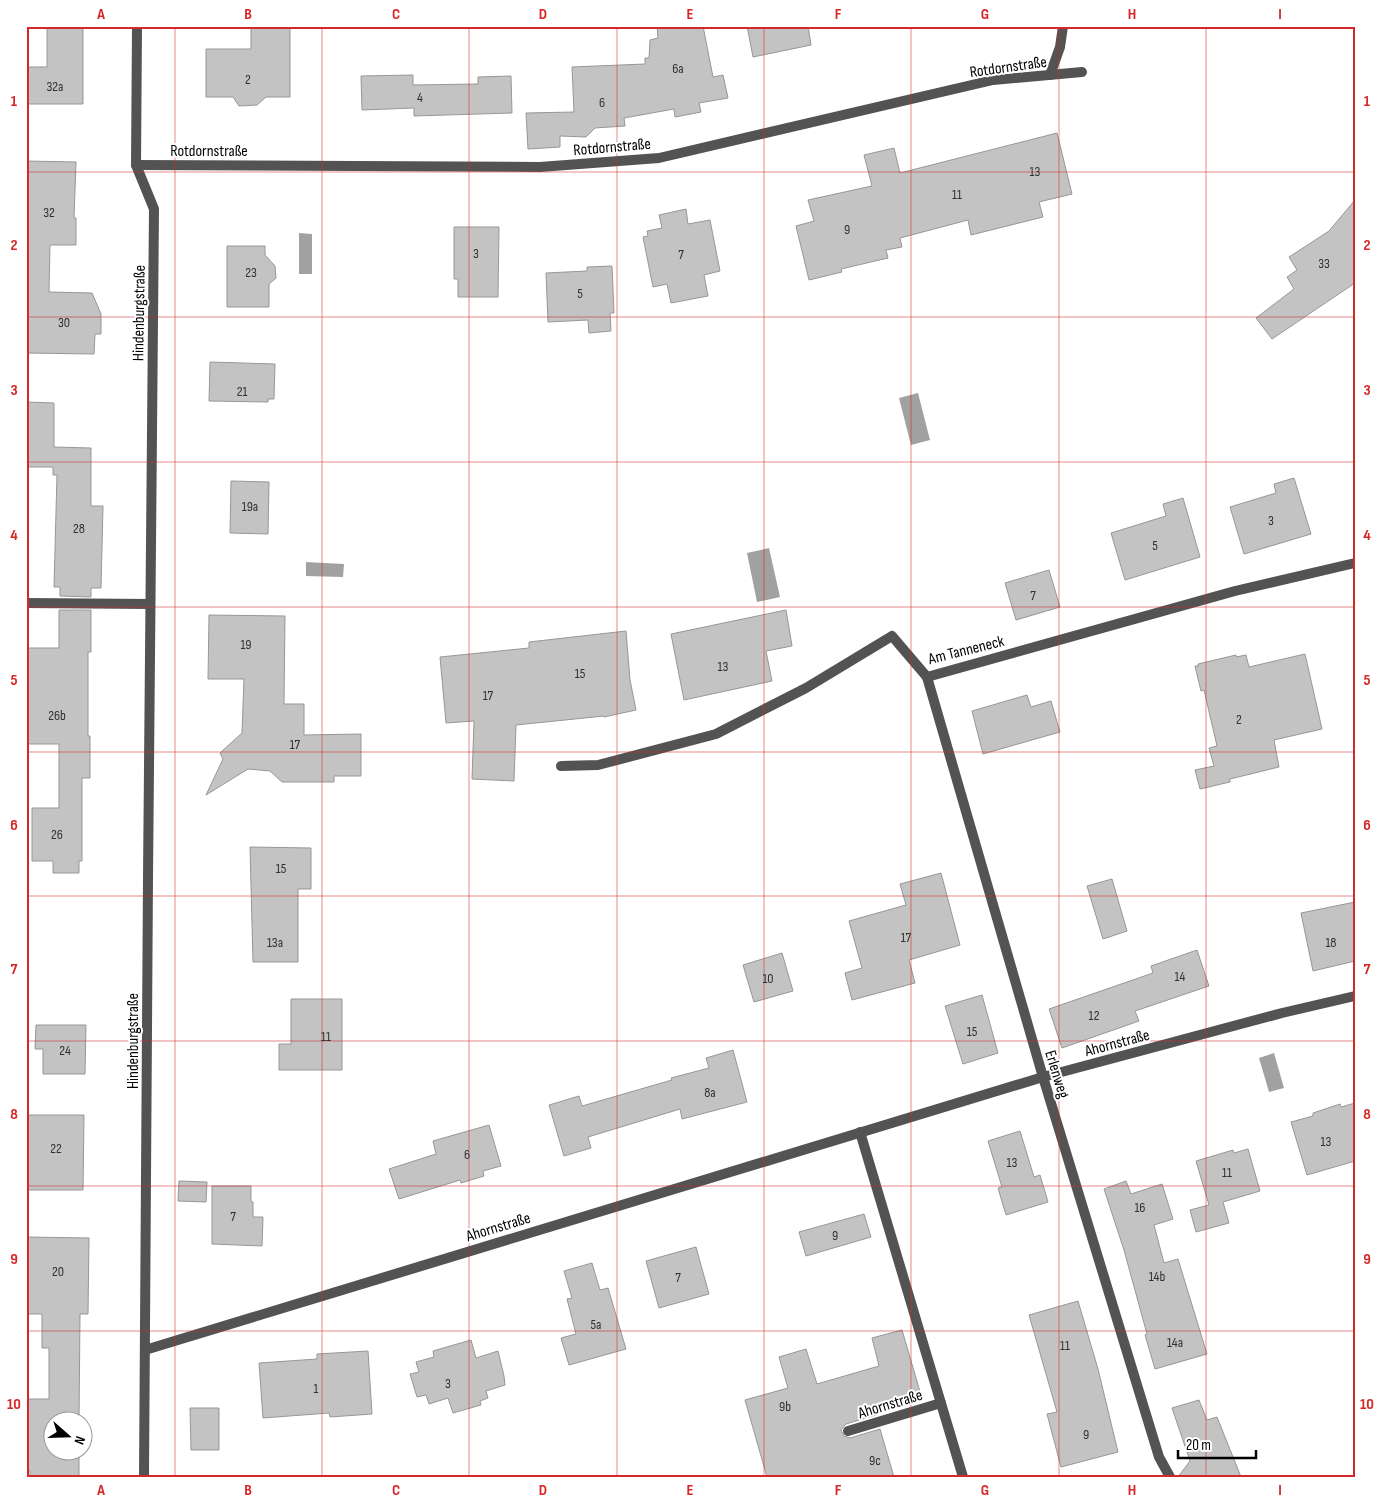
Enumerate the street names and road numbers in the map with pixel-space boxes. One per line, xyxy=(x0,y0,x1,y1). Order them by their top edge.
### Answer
street label: Rotdornstraße xyxy=(968,53,1048,82)
street label: Rotdornstraße xyxy=(573,135,652,160)
street label: Rotdornstraße xyxy=(170,142,248,161)
street label: Hindenburgstraße xyxy=(129,265,150,361)
street label: Am Tanneneck xyxy=(925,632,1006,669)
street label: Hindenburgstraße xyxy=(124,993,143,1089)
street label: Ahornstraße xyxy=(1082,1026,1152,1061)
street label: Erlenweg xyxy=(1040,1048,1073,1101)
street label: Ahornstraße xyxy=(463,1209,533,1246)
street label: Ahornstraße xyxy=(855,1386,925,1423)

